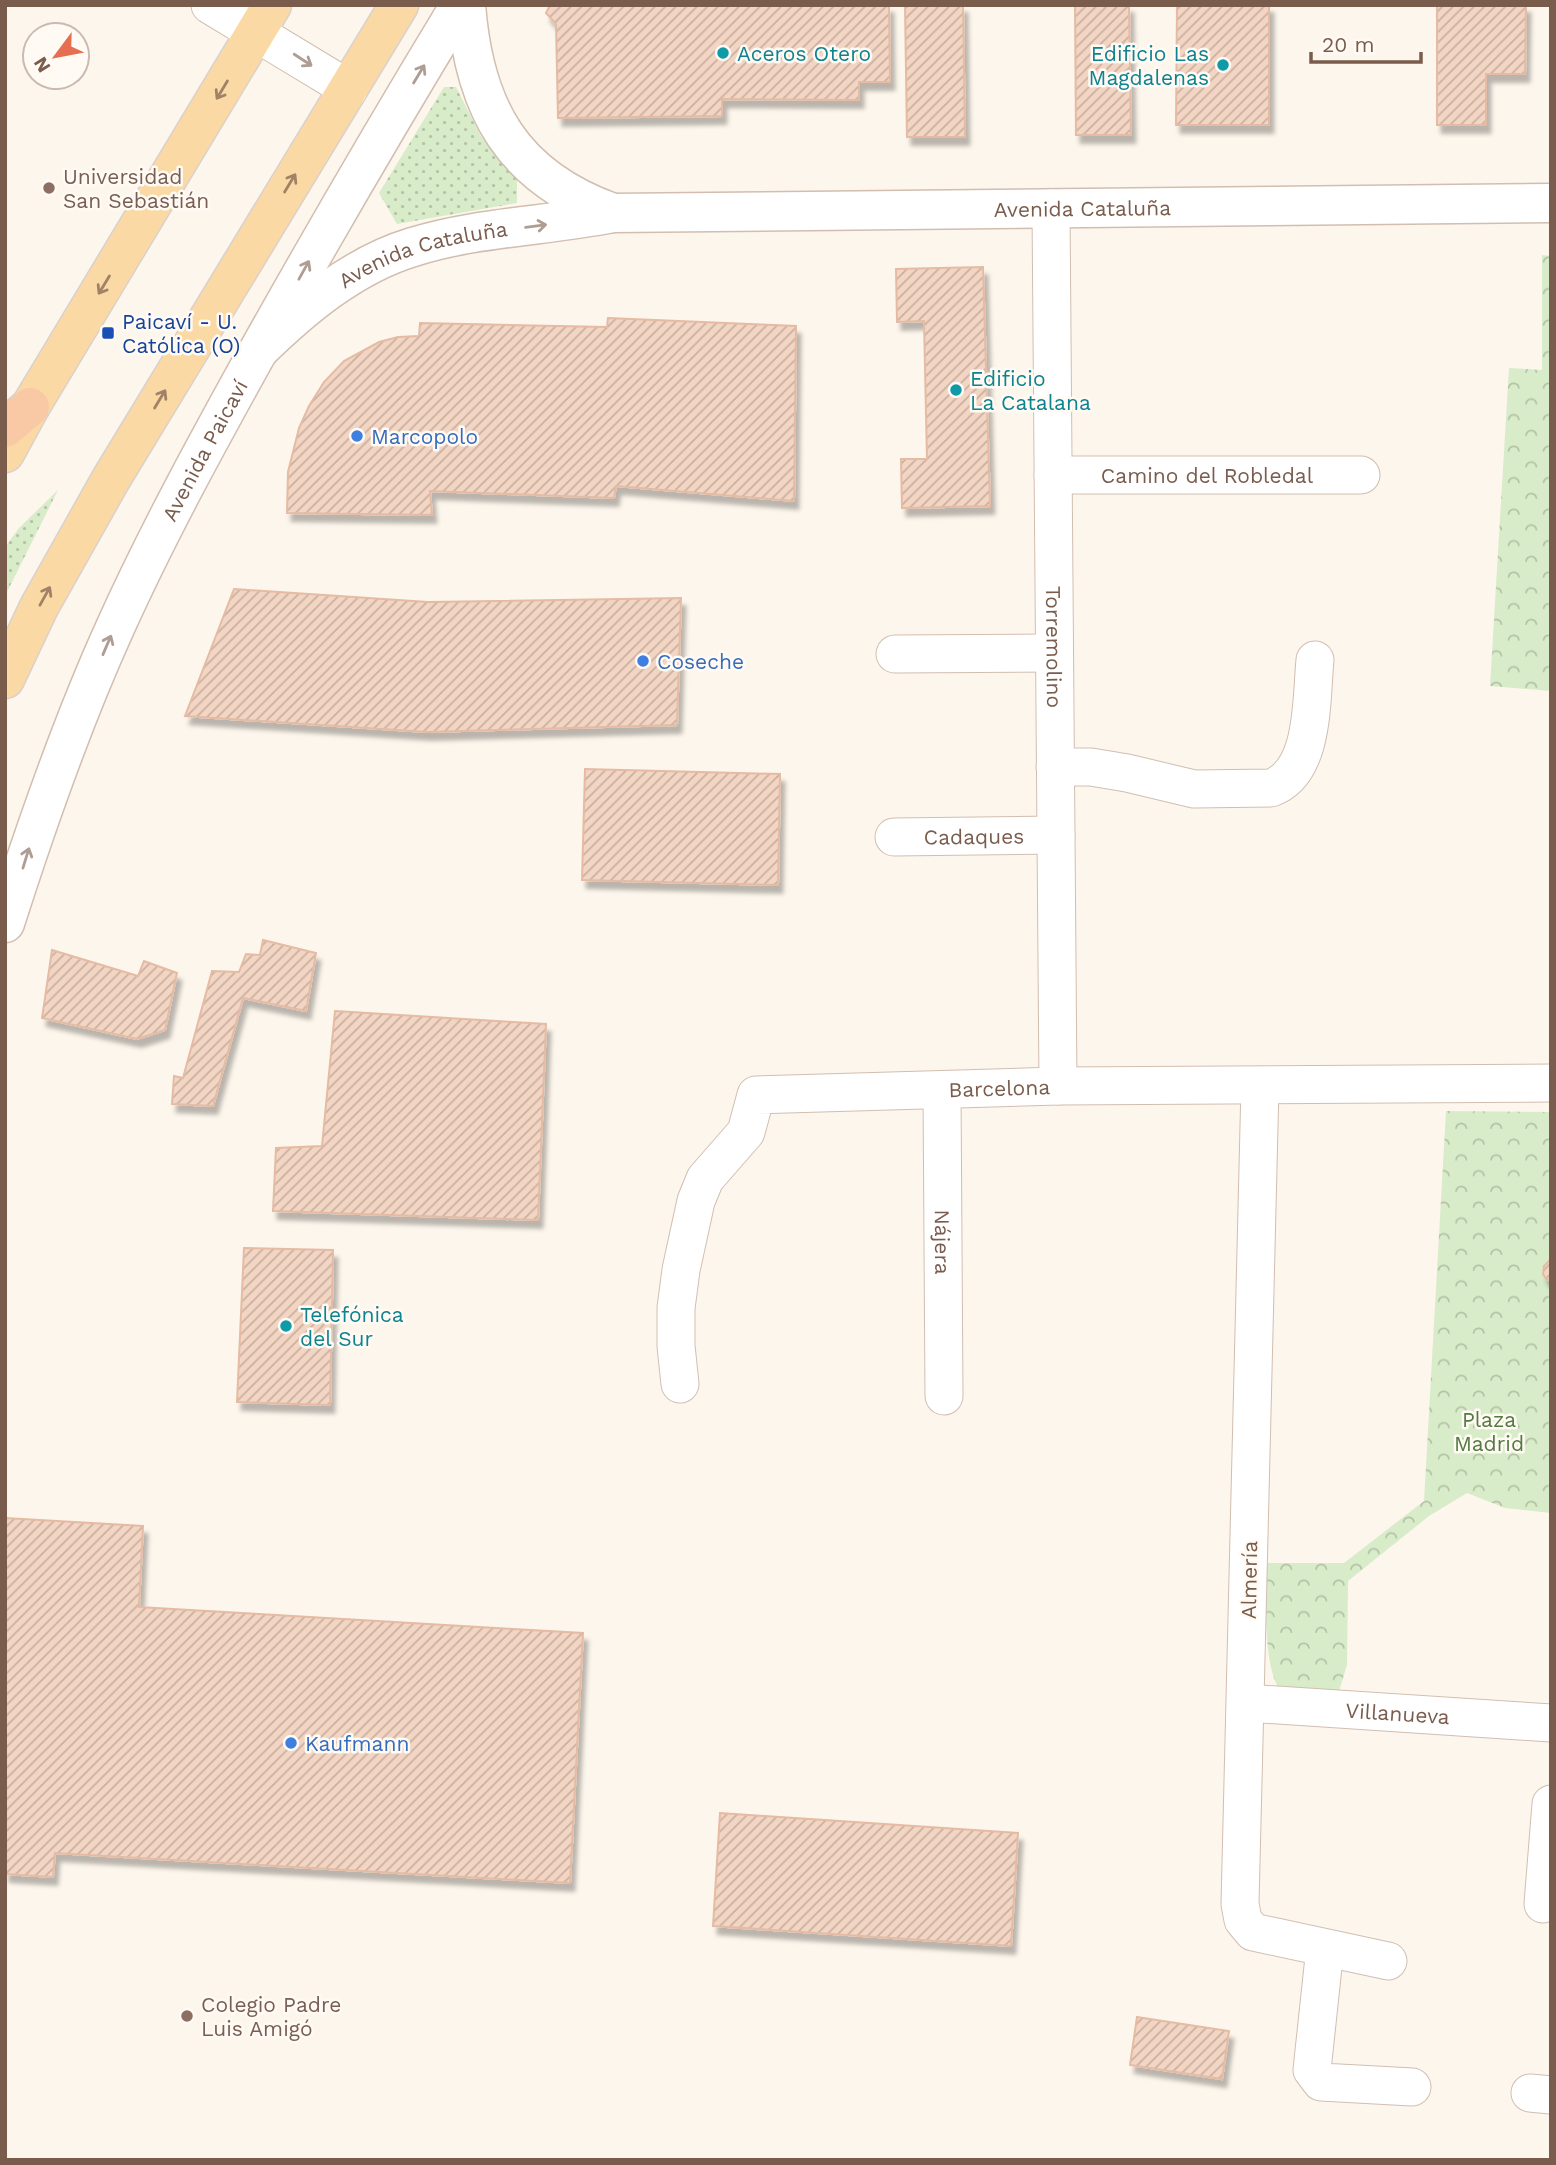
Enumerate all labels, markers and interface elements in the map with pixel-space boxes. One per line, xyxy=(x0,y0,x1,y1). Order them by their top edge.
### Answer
north arrow xyxy=(21,21,91,91)
scale bar xyxy=(1311,21,1421,65)
text: 20 m xyxy=(1322,32,1374,57)
place label: Aceros Otero xyxy=(737,41,871,66)
place label: Edificio Las Magdalenas xyxy=(1089,41,1209,90)
marker: Aceros Otero xyxy=(715,45,731,61)
text: N xyxy=(29,53,55,77)
one-way arrow xyxy=(292,53,312,67)
marker: Edificio Las Magdalenas xyxy=(1215,57,1231,73)
one-way arrow xyxy=(412,64,426,84)
one-way arrow xyxy=(214,79,228,99)
place label: Universidad San Sebastián xyxy=(63,164,209,213)
one-way arrow xyxy=(284,174,298,194)
marker: Universidad San Sebastián xyxy=(41,180,57,196)
street label: Avenida Cataluña xyxy=(994,195,1171,221)
street label: Avenida Cataluña xyxy=(333,216,509,293)
one-way arrow xyxy=(524,219,547,232)
one-way arrow xyxy=(298,260,311,281)
one-way arrow xyxy=(97,274,111,294)
place label: Paicaví - U. Católica (O) xyxy=(122,309,240,358)
marker: Paicaví - U. Católica (O) xyxy=(100,325,116,341)
place label: Edificio La Catalana xyxy=(970,366,1091,415)
street label: Avenida Paicaví xyxy=(156,375,253,525)
marker: Edificio La Catalana xyxy=(948,382,964,398)
one-way arrow xyxy=(153,389,167,409)
place label: Marcopolo xyxy=(371,424,478,449)
marker: Marcopolo xyxy=(349,428,365,444)
street label: Camino del Robledal xyxy=(1101,463,1314,488)
one-way arrow xyxy=(38,586,52,606)
street label: Torremolino xyxy=(1042,586,1067,708)
one-way arrow xyxy=(102,635,115,657)
place label: Coseche xyxy=(657,649,744,674)
marker: Coseche xyxy=(635,653,651,669)
street label: Cadaques xyxy=(923,823,1024,849)
one-way arrow xyxy=(20,847,33,869)
street label: Barcelona xyxy=(948,1074,1051,1102)
street label: Nájera xyxy=(930,1209,956,1275)
place label: Telefónica del Sur xyxy=(300,1302,404,1351)
marker: Telefónica del Sur xyxy=(278,1318,294,1334)
park label: Plaza Madrid xyxy=(1454,1407,1524,1456)
street label: Almería xyxy=(1236,1540,1262,1619)
street label: Villanueva xyxy=(1345,1697,1451,1729)
place label: Kaufmann xyxy=(305,1731,409,1756)
marker: Kaufmann xyxy=(283,1735,299,1751)
place label: Colegio Padre Luis Amigó xyxy=(201,1992,341,2041)
marker: Colegio Padre Luis Amigó xyxy=(179,2008,195,2024)

